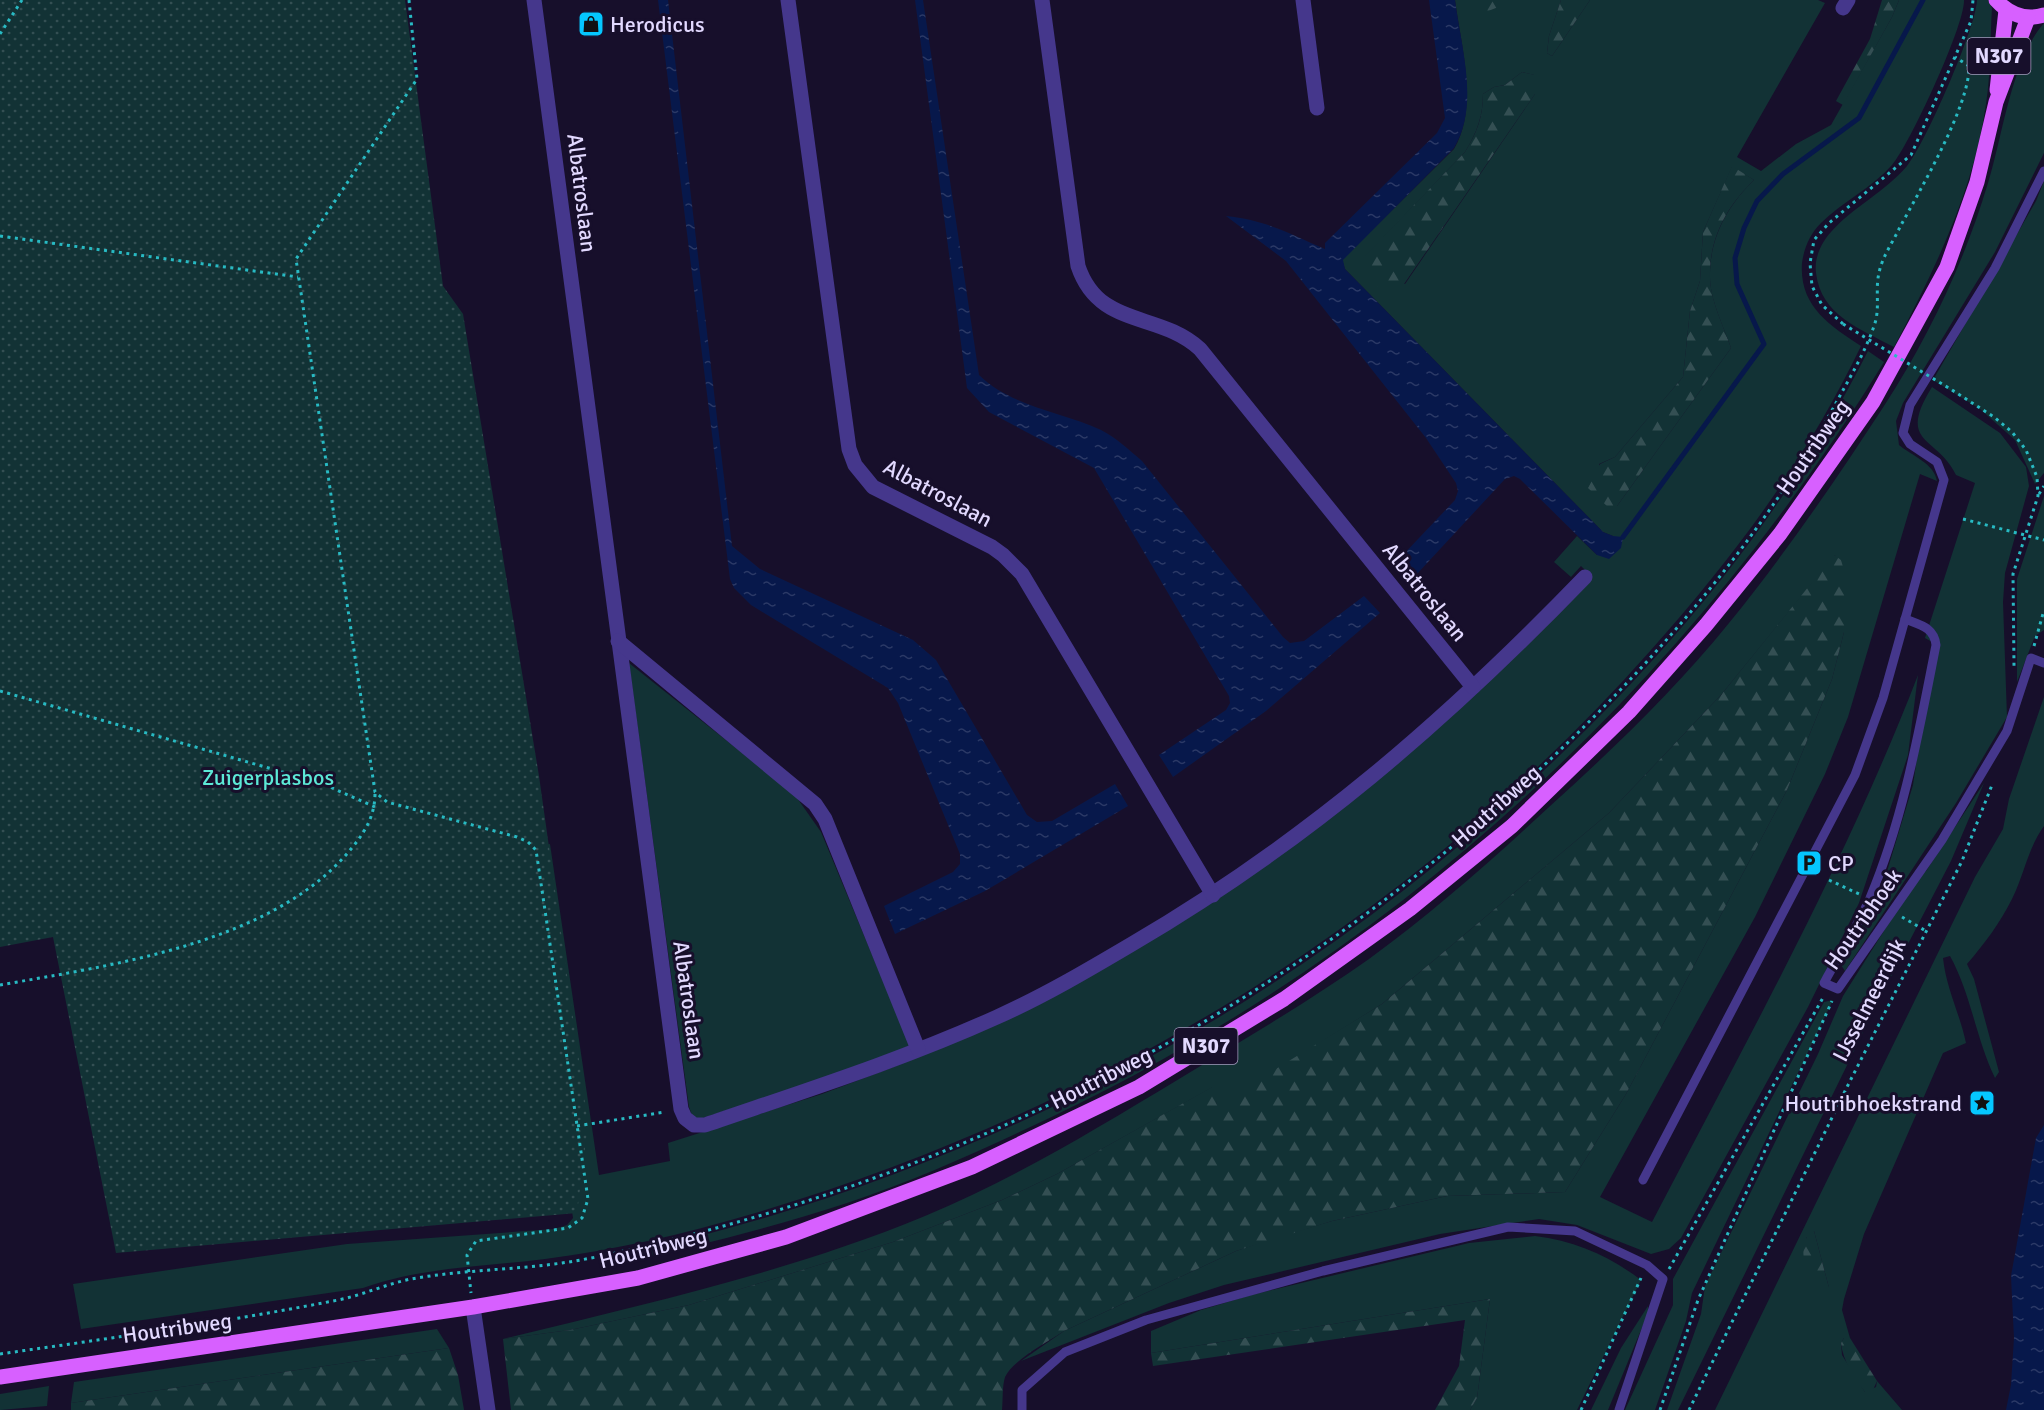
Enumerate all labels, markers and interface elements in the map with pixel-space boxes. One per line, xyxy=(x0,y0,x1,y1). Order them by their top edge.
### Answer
shop icon: Herodicus xyxy=(576,9,606,39)
place label: Herodicus xyxy=(610,11,705,38)
road number: N307 xyxy=(1968,38,2030,74)
street label: Albatroslaan xyxy=(561,132,603,254)
street label: Houtribweg xyxy=(1770,394,1856,500)
street label: Albatroslaan xyxy=(879,453,997,533)
street label: Albatroslaan xyxy=(1377,537,1473,647)
street label: Houtribweg xyxy=(1446,759,1546,853)
park label: Zuigerplasbos xyxy=(202,764,334,791)
parking icon: CP xyxy=(1794,848,1824,878)
place label: CP xyxy=(1828,850,1854,877)
street label: Houtribhoek xyxy=(1818,863,1908,975)
street label: IJsselmeerdijk xyxy=(1826,934,1912,1066)
street label: Albatroslaan xyxy=(667,939,711,1061)
road number: N307 xyxy=(1174,1028,1238,1064)
street label: Houtribweg xyxy=(1046,1041,1156,1115)
place icon: Houtribhoekstrand xyxy=(1967,1088,1997,1118)
place label: Houtribhoekstrand xyxy=(1784,1090,1962,1117)
street label: Houtribweg xyxy=(596,1222,710,1274)
street label: Houtribweg xyxy=(121,1307,233,1349)

